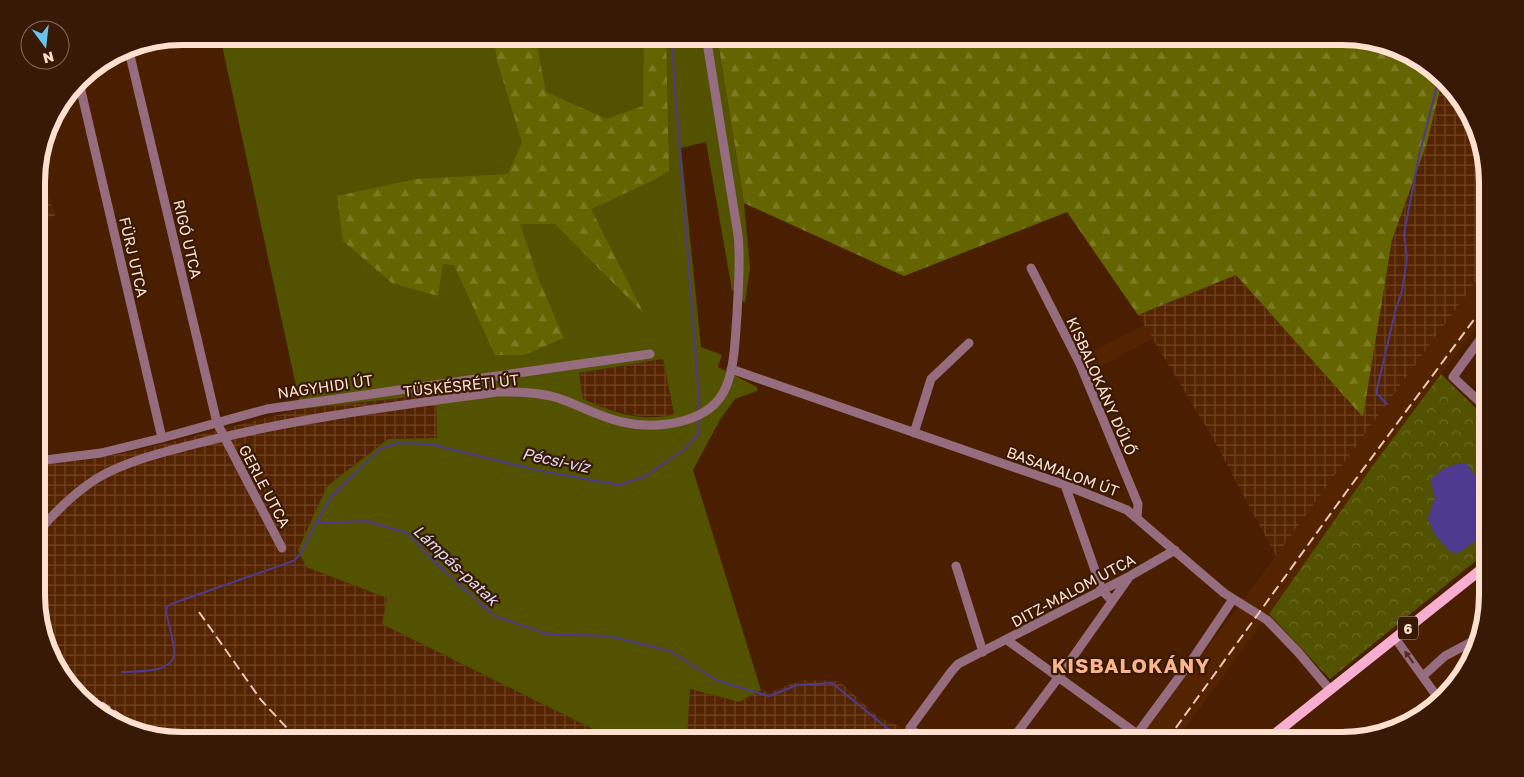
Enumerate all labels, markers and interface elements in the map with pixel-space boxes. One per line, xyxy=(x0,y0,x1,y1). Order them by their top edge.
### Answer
north arrow xyxy=(20,20,70,70)
text: N xyxy=(41,48,56,68)
street label: RIGÓ UTCA xyxy=(170,198,206,280)
street label: FÜRJ UTCA xyxy=(116,215,152,299)
street label: KISBALOKÁNY DŰLŐ xyxy=(1063,314,1141,458)
street label: NAGYHIDI ÚT xyxy=(276,370,374,402)
street label: TÜSKÉSRÉTI ÚT xyxy=(402,370,520,400)
street label: GERLE UTCA xyxy=(236,441,294,531)
street label: BASAMALOM ÚT xyxy=(1004,442,1122,500)
water label: Pécsi-víz xyxy=(521,443,593,477)
water label: Lámpás-patak xyxy=(409,520,504,611)
street label: DITZ-MALOM UTCA xyxy=(1008,550,1138,630)
road number: 6 xyxy=(1398,616,1418,640)
one-way arrow xyxy=(1404,650,1414,664)
district label: KISBALOKÁNY xyxy=(1052,653,1210,677)

